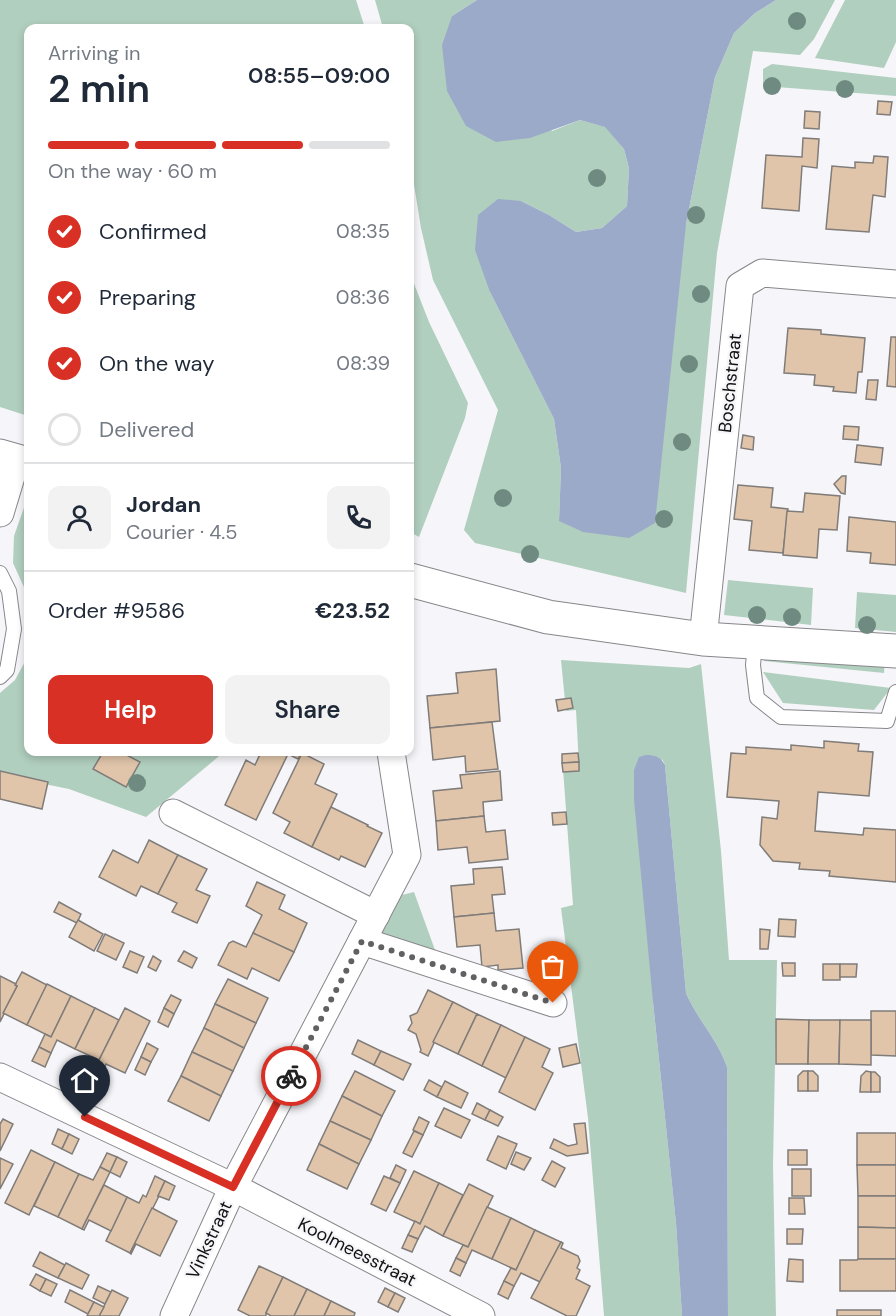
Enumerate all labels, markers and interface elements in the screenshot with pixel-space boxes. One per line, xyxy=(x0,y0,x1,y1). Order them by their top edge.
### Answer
text: Arriving in xyxy=(48,40,140,66)
text: 08:55–09:00 xyxy=(248,61,390,90)
text: 2 min xyxy=(48,63,150,114)
text: On the way · 60 m xyxy=(48,158,217,184)
icon: check xyxy=(48,215,81,248)
text: Confirmed xyxy=(99,217,207,246)
text: 08:35 xyxy=(336,218,390,244)
icon: check xyxy=(48,281,81,314)
text: Preparing xyxy=(99,283,196,312)
text: 08:36 xyxy=(336,284,390,310)
street label: Boschstraat xyxy=(713,332,747,434)
icon: check xyxy=(48,347,81,380)
text: On the way xyxy=(99,349,214,378)
text: 08:39 xyxy=(336,350,390,376)
text: Delivered xyxy=(99,415,194,444)
button: person xyxy=(48,486,111,549)
button: phone xyxy=(327,486,390,549)
text: Jordan xyxy=(126,490,201,519)
text: Courier · 4.5 xyxy=(126,519,238,545)
text: Order #9586 xyxy=(48,596,185,625)
text: €23.52 xyxy=(315,596,390,625)
button: Help xyxy=(48,675,213,744)
button: Share xyxy=(225,675,390,744)
pin xyxy=(527,941,578,1003)
icon: bag xyxy=(536,950,569,983)
courier xyxy=(261,1046,321,1106)
pin xyxy=(59,1055,110,1117)
icon: bike xyxy=(275,1060,308,1093)
icon: home xyxy=(68,1064,101,1097)
street label: Vinkstraat xyxy=(180,1197,238,1283)
street label: Koolmeesstraat xyxy=(294,1212,420,1292)

